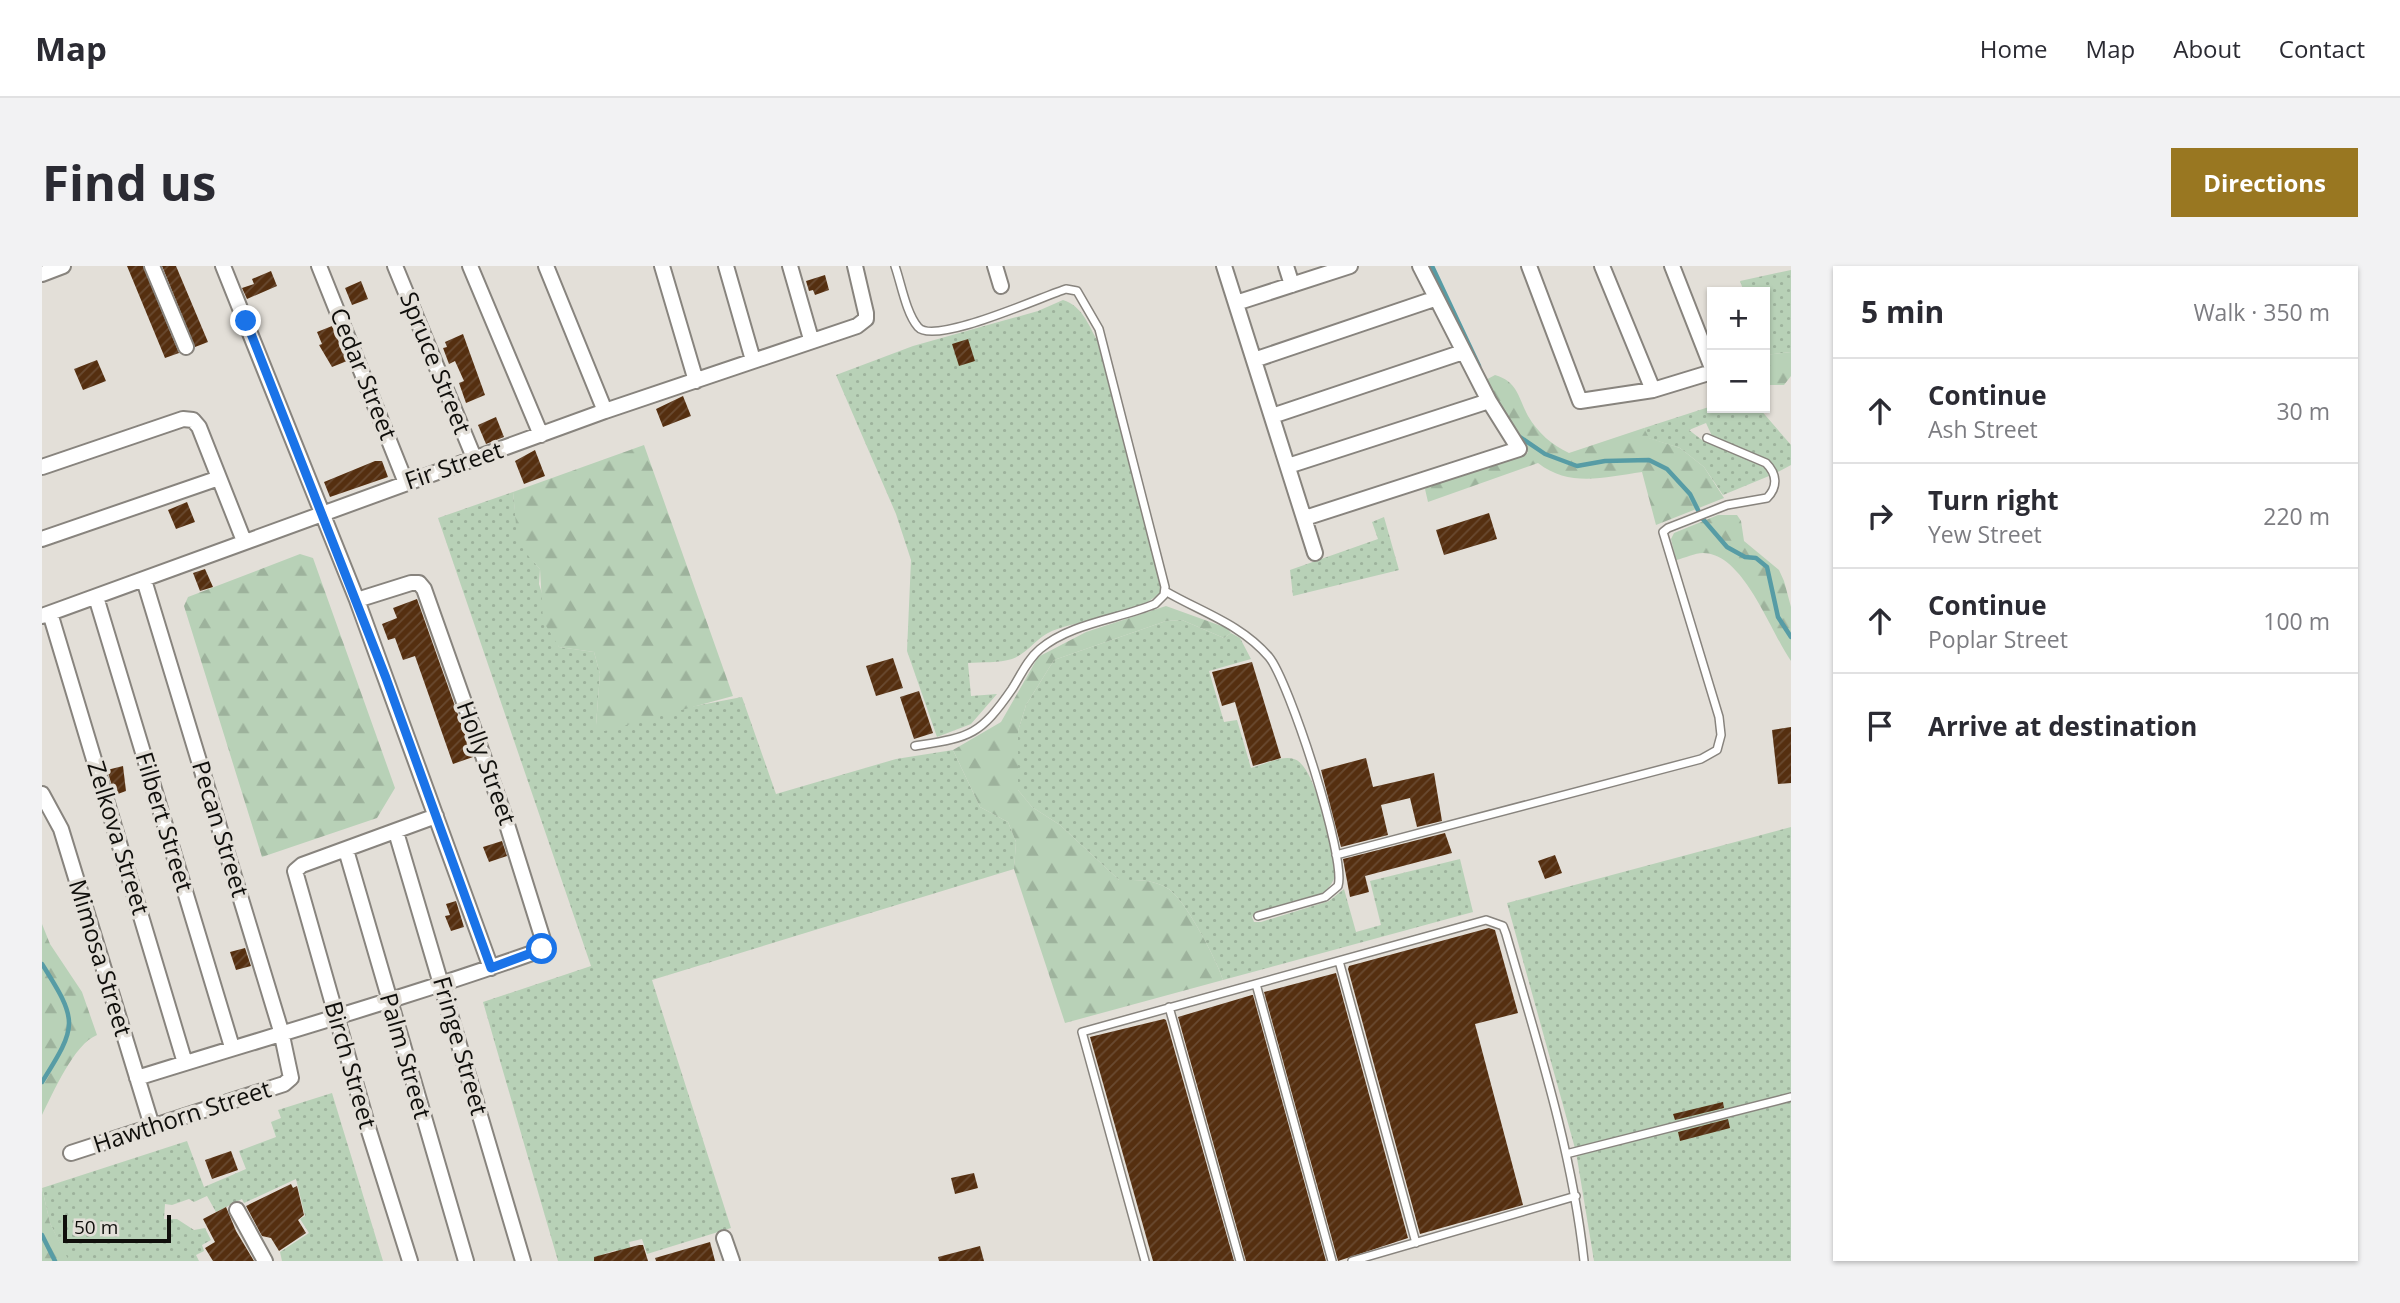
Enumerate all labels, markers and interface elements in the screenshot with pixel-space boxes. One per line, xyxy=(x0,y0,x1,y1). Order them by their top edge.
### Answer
text: Map xyxy=(35,26,107,71)
text: Home xyxy=(1980,32,2048,65)
text: Map xyxy=(2086,32,2135,65)
text: About xyxy=(2173,32,2241,65)
text: Contact xyxy=(2279,32,2365,65)
button: Directions xyxy=(2171,148,2358,217)
text: Find us xyxy=(42,149,216,215)
street label: Spruce Street xyxy=(393,286,480,438)
map controls xyxy=(1707,287,1770,413)
button: + xyxy=(1707,287,1770,350)
text: 5 min xyxy=(1861,291,1944,332)
text: Walk · 350 m xyxy=(2193,296,2330,328)
street label: Cedar Street xyxy=(323,302,406,444)
route end xyxy=(230,305,261,336)
button: − xyxy=(1707,350,1770,413)
text: Continue xyxy=(1928,377,2047,413)
icon: ahead xyxy=(1861,392,1899,430)
text: 30 m xyxy=(2276,395,2330,427)
text: Ash Street xyxy=(1928,413,2038,445)
street label: Fir Street xyxy=(400,432,507,497)
text: Turn right xyxy=(1928,482,2059,518)
icon: right xyxy=(1861,497,1899,535)
text: 220 m xyxy=(2263,500,2330,532)
text: Yew Street xyxy=(1928,518,2042,550)
text: Continue xyxy=(1928,587,2047,623)
icon: ahead xyxy=(1861,602,1899,640)
text: 100 m xyxy=(2263,605,2330,637)
text: Poplar Street xyxy=(1928,623,2068,655)
street label: Holly Street xyxy=(450,696,525,829)
icon: arrive xyxy=(1861,707,1899,745)
text: Arrive at destination xyxy=(1928,708,2197,744)
street label: Filbert Street xyxy=(129,748,202,895)
street label: Pecan Street xyxy=(185,756,258,901)
street label: Zelkova Street xyxy=(80,757,158,918)
street label: Mimosa Street xyxy=(62,875,141,1040)
route start xyxy=(526,933,557,964)
street label: Fringe Street xyxy=(426,972,497,1119)
street label: Palm Street xyxy=(373,989,440,1122)
street label: Birch Street xyxy=(318,997,385,1132)
street label: Hawthorn Street xyxy=(88,1071,275,1160)
scale bar xyxy=(63,1212,172,1244)
text: 50 m xyxy=(74,1214,118,1240)

